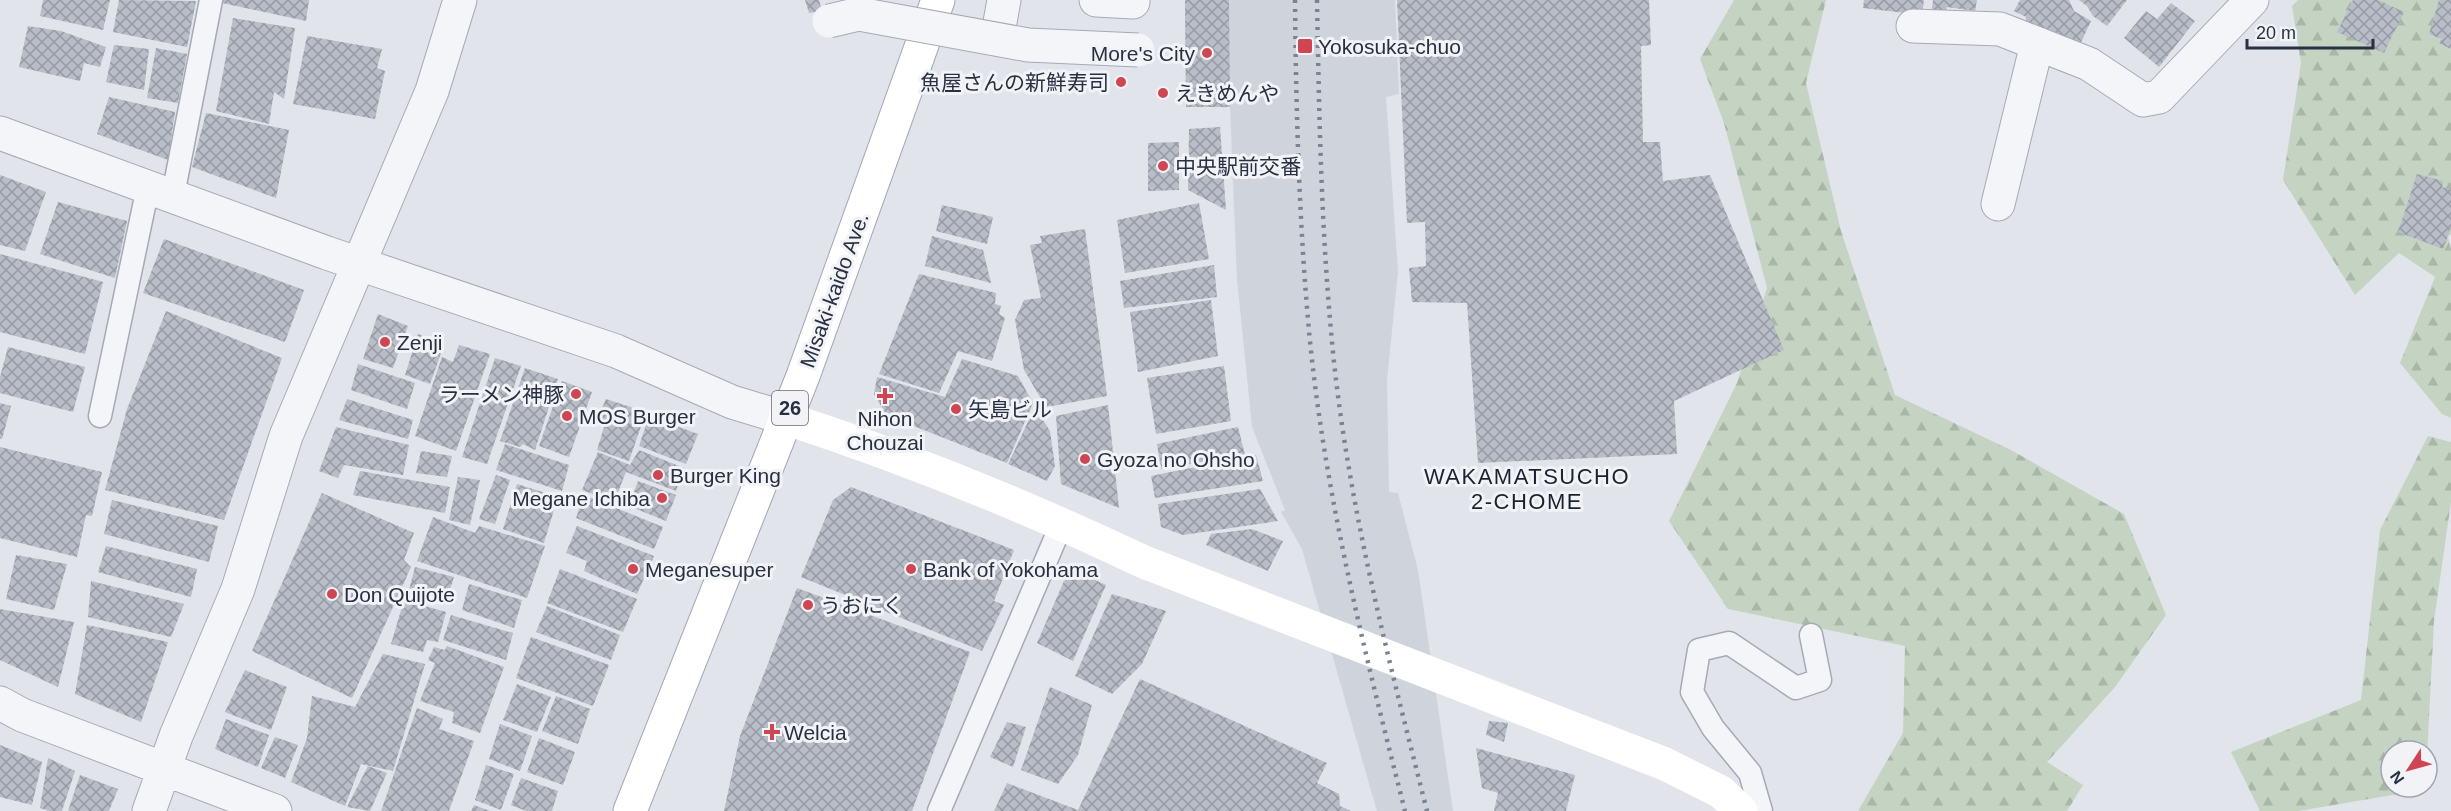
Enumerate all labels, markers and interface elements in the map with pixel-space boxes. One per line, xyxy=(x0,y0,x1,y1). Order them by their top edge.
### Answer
scale bar xyxy=(2247,12,2373,50)
text: 20 m xyxy=(2256,23,2296,43)
place label: Yokosuka-chuo xyxy=(1318,35,1461,58)
marker: Yokosuka-chuo xyxy=(1296,37,1314,55)
place label: More's City xyxy=(1091,42,1195,65)
marker: More's City xyxy=(1200,46,1214,60)
place label: 魚屋さんの新鮮寿司 xyxy=(920,71,1109,94)
marker: 魚屋さんの新鮮寿司 xyxy=(1114,75,1128,89)
place label: えきめんや xyxy=(1175,82,1279,105)
marker: えきめんや xyxy=(1156,86,1170,100)
place label: 中央駅前交番 xyxy=(1175,155,1301,178)
marker: 中央駅前交番 xyxy=(1156,159,1170,173)
street label: Misaki-kaido Ave. xyxy=(795,209,873,371)
place label: Zenji xyxy=(397,331,443,354)
marker: Zenji xyxy=(378,335,392,349)
place label: ラーメン神豚 xyxy=(439,383,564,406)
marker: ラーメン神豚 xyxy=(569,387,583,401)
marker: Nihon Chouzai xyxy=(878,389,892,403)
road number: 26 xyxy=(772,391,808,425)
place label: 矢島ビル xyxy=(968,398,1052,421)
marker: 矢島ビル xyxy=(949,402,963,416)
place label: MOS Burger xyxy=(579,405,696,428)
place label: Nihon Chouzai xyxy=(846,407,924,454)
marker: MOS Burger xyxy=(560,409,574,423)
place label: Gyoza no Ohsho xyxy=(1097,448,1255,471)
marker: Gyoza no Ohsho xyxy=(1078,452,1092,466)
place label: Burger King xyxy=(670,464,781,487)
district label: WAKAMATSUCHO 2-CHOME xyxy=(1424,464,1630,514)
marker: Burger King xyxy=(651,468,665,482)
place label: Megane Ichiba xyxy=(512,487,650,510)
marker: Megane Ichiba xyxy=(655,491,669,505)
place label: Meganesuper xyxy=(645,558,773,581)
place label: Bank of Yokohama xyxy=(923,558,1098,581)
marker: Meganesuper xyxy=(626,562,640,576)
marker: Bank of Yokohama xyxy=(904,562,918,576)
place label: Don Quijote xyxy=(344,583,455,606)
marker: Don Quijote xyxy=(325,587,339,601)
place label: うおにく xyxy=(820,594,904,617)
marker: うおにく xyxy=(801,598,815,612)
place label: Welcia xyxy=(784,721,847,744)
marker: Welcia xyxy=(765,725,779,739)
north arrow xyxy=(2379,739,2439,799)
text: N xyxy=(2387,768,2408,787)

